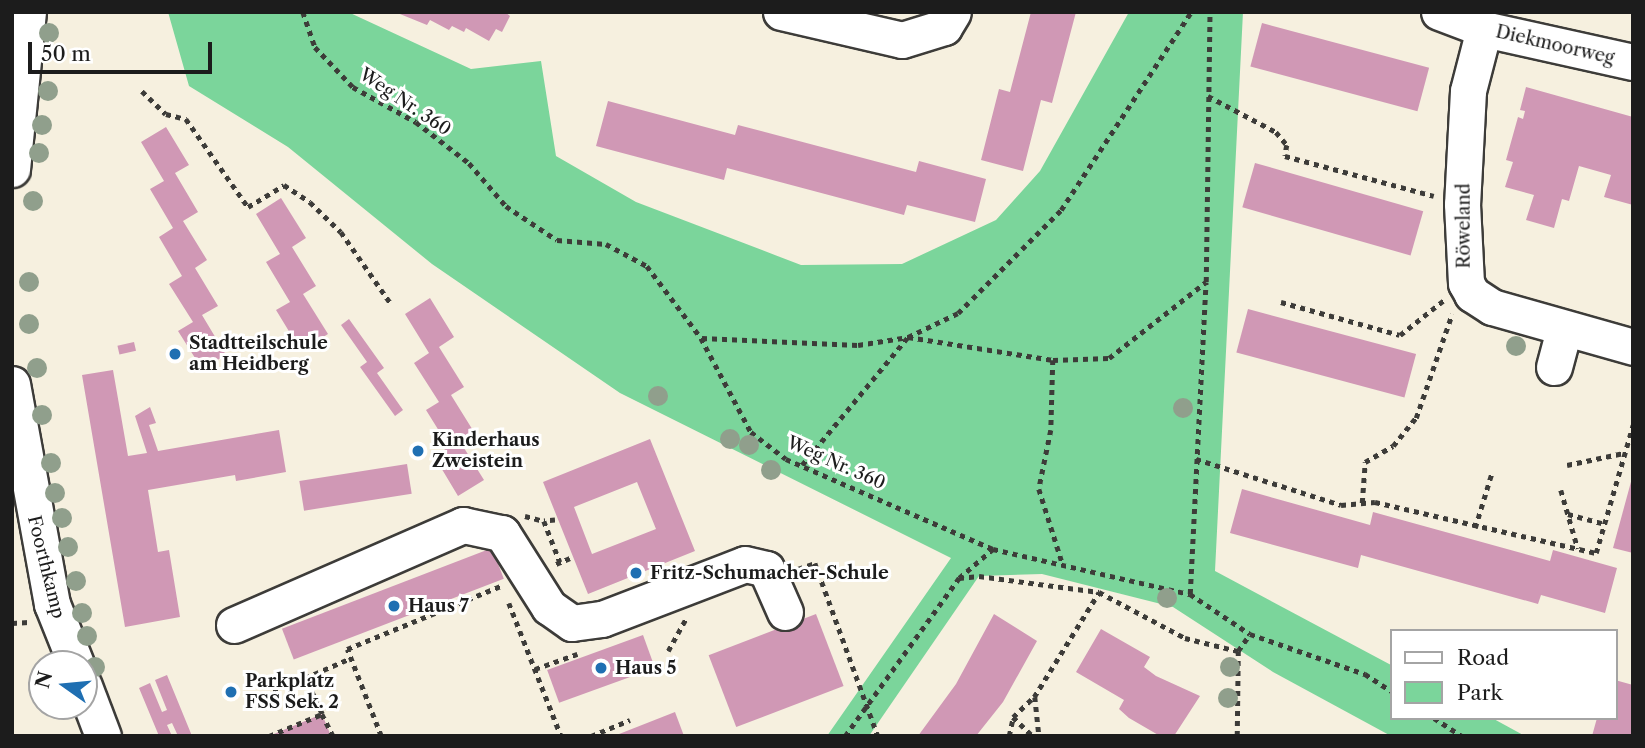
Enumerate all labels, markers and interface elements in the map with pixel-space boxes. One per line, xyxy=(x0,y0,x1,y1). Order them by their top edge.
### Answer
street label: Diekmoorweg xyxy=(1494,21,1616,69)
scale bar xyxy=(32,28,215,72)
text: 50 m xyxy=(41,41,91,66)
street label: Weg Nr. 360 xyxy=(355,64,455,140)
street label: Röweland xyxy=(1453,183,1475,269)
place label: Stadtteilschule am Heidberg xyxy=(189,333,328,376)
marker: Stadtteilschule am Heidberg xyxy=(167,346,183,362)
place label: Kinderhaus Zweistein xyxy=(432,430,540,472)
street label: Weg Nr. 360 xyxy=(783,432,889,494)
marker: Kinderhaus Zweistein xyxy=(410,443,426,459)
street label: Foorthkamp xyxy=(23,513,69,621)
place label: Fritz-Schumacher-Schule xyxy=(650,562,889,584)
marker: Fritz-Schumacher-Schule xyxy=(628,565,644,581)
place label: Haus 7 xyxy=(408,595,469,617)
marker: Haus 7 xyxy=(386,598,402,614)
legend xyxy=(1390,629,1617,720)
text: Road xyxy=(1457,645,1509,670)
north arrow xyxy=(28,650,98,720)
place label: Haus 5 xyxy=(615,657,676,679)
marker: Haus 5 xyxy=(593,660,609,676)
text: N xyxy=(31,669,57,691)
place label: Parkplatz FSS Sek. 2 xyxy=(245,671,339,714)
text: Park xyxy=(1457,680,1503,705)
marker: Parkplatz FSS Sek. 2 xyxy=(223,684,239,700)

